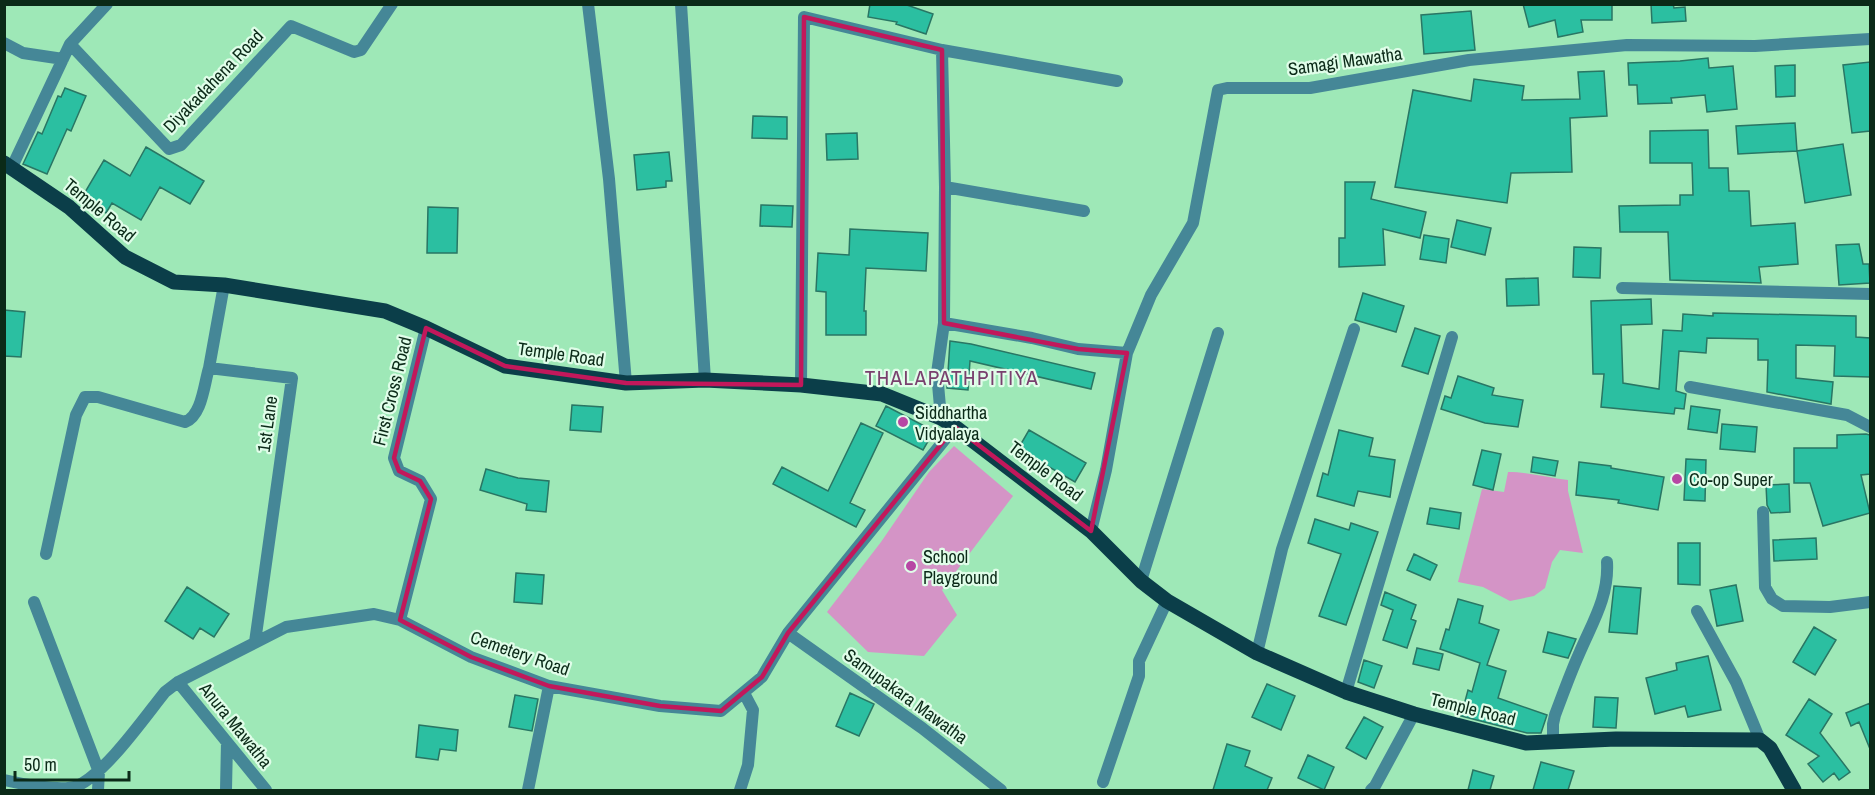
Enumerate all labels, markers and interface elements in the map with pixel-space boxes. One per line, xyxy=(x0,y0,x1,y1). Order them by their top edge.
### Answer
street label: Diyakadahena Road xyxy=(157,24,269,138)
street label: Samagi Mawatha xyxy=(1286,41,1404,81)
street label: Temple Road xyxy=(59,172,141,248)
street label: First Cross Road xyxy=(366,334,418,448)
street label: Temple Road xyxy=(516,336,606,372)
district label: THALAPATHPITIYA xyxy=(865,363,1039,392)
street label: 1st Lane xyxy=(251,394,283,454)
place label: Siddhartha Vidyalaya xyxy=(915,400,987,446)
marker: Siddhartha Vidyalaya xyxy=(896,415,910,429)
street label: Temple Road xyxy=(1004,435,1088,507)
place label: Co-op Super xyxy=(1689,467,1773,492)
marker: Co-op Super xyxy=(1670,472,1684,486)
place label: School Playground xyxy=(923,544,998,590)
marker: School Playground xyxy=(904,559,918,573)
street label: Cemetery Road xyxy=(467,624,573,682)
street label: Samupakara Mawatha xyxy=(839,642,973,750)
street label: Anura Mawatha xyxy=(193,676,278,773)
street label: Temple Road xyxy=(1428,686,1518,732)
scale bar xyxy=(15,744,129,782)
text: 50 m xyxy=(24,752,57,777)

